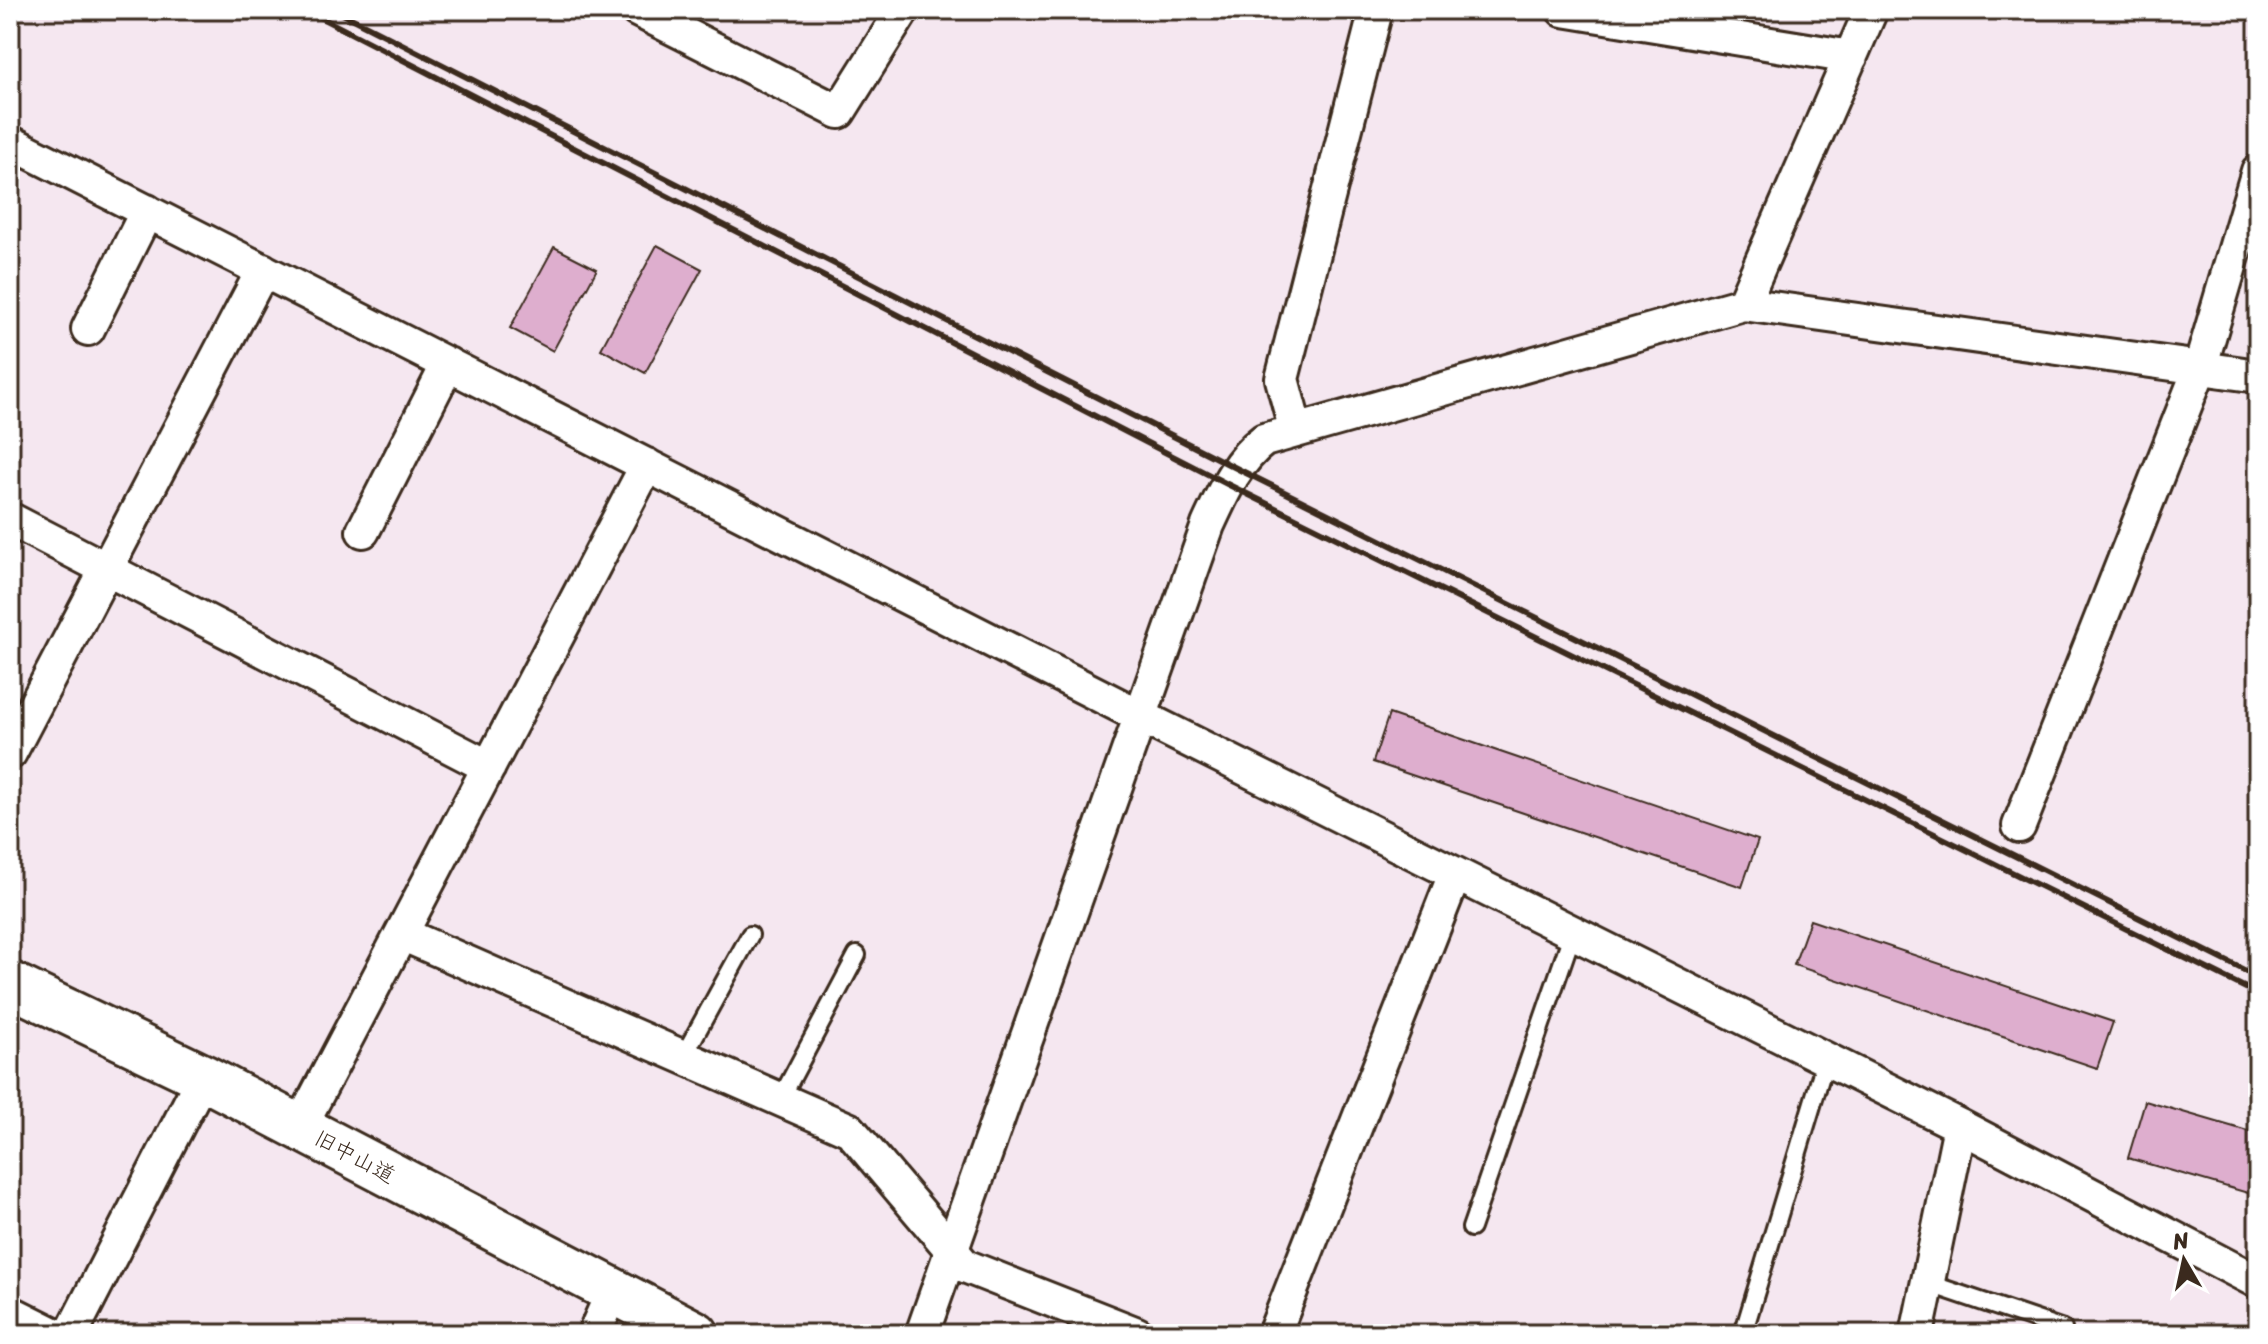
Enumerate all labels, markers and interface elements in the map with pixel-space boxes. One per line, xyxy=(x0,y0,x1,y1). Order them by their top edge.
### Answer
street label: 旧中山道 xyxy=(307,1119,403,1194)
north arrow xyxy=(2144,1220,2224,1300)
text: N xyxy=(2169,1220,2192,1261)

